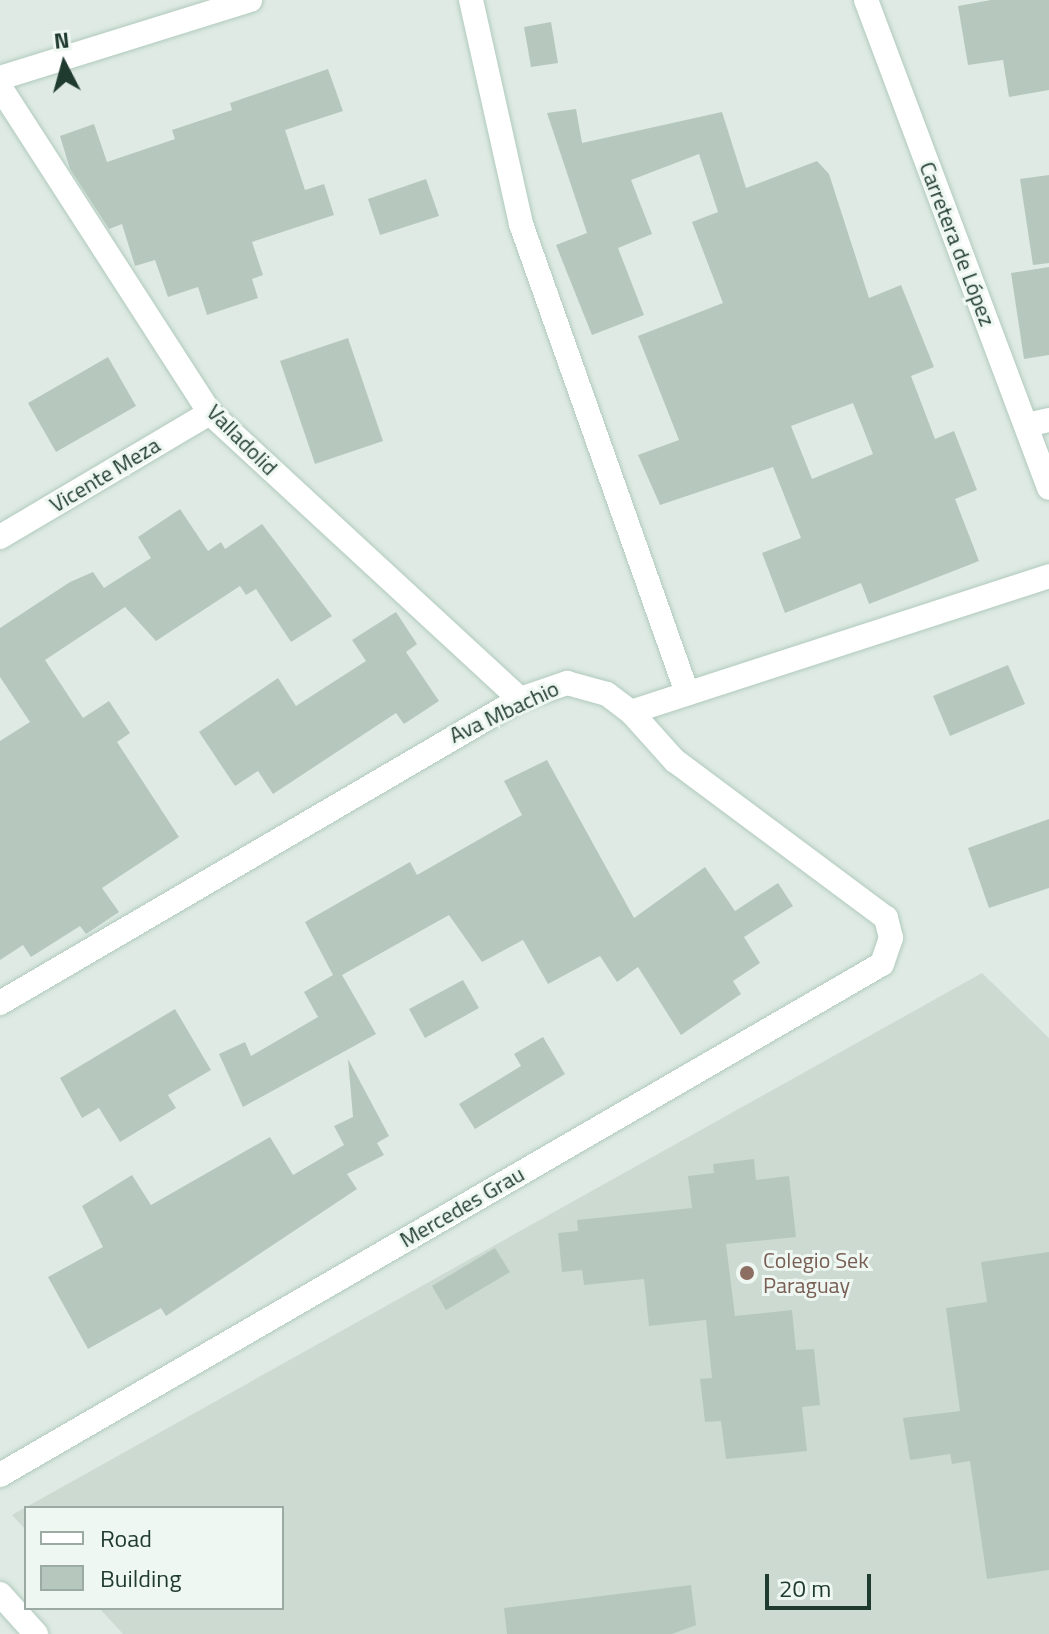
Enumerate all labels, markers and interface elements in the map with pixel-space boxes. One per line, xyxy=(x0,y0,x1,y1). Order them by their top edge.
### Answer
text: N xyxy=(52,22,71,58)
north arrow xyxy=(24,24,104,104)
street label: Carretera de López xyxy=(914,158,1000,330)
street label: Valladolid xyxy=(201,399,283,481)
street label: Vicente Meza xyxy=(45,432,165,518)
street label: Ava Mbachio xyxy=(445,675,563,749)
street label: Mercedes Grau xyxy=(395,1161,529,1253)
place label: Colegio Sek Paraguay xyxy=(763,1247,869,1298)
marker: Colegio Sek Paraguay xyxy=(738,1264,756,1282)
legend xyxy=(24,1506,284,1610)
text: Road xyxy=(100,1520,152,1556)
scale bar xyxy=(769,1558,875,1608)
text: Building xyxy=(100,1560,182,1596)
text: 20 m xyxy=(779,1570,831,1606)

